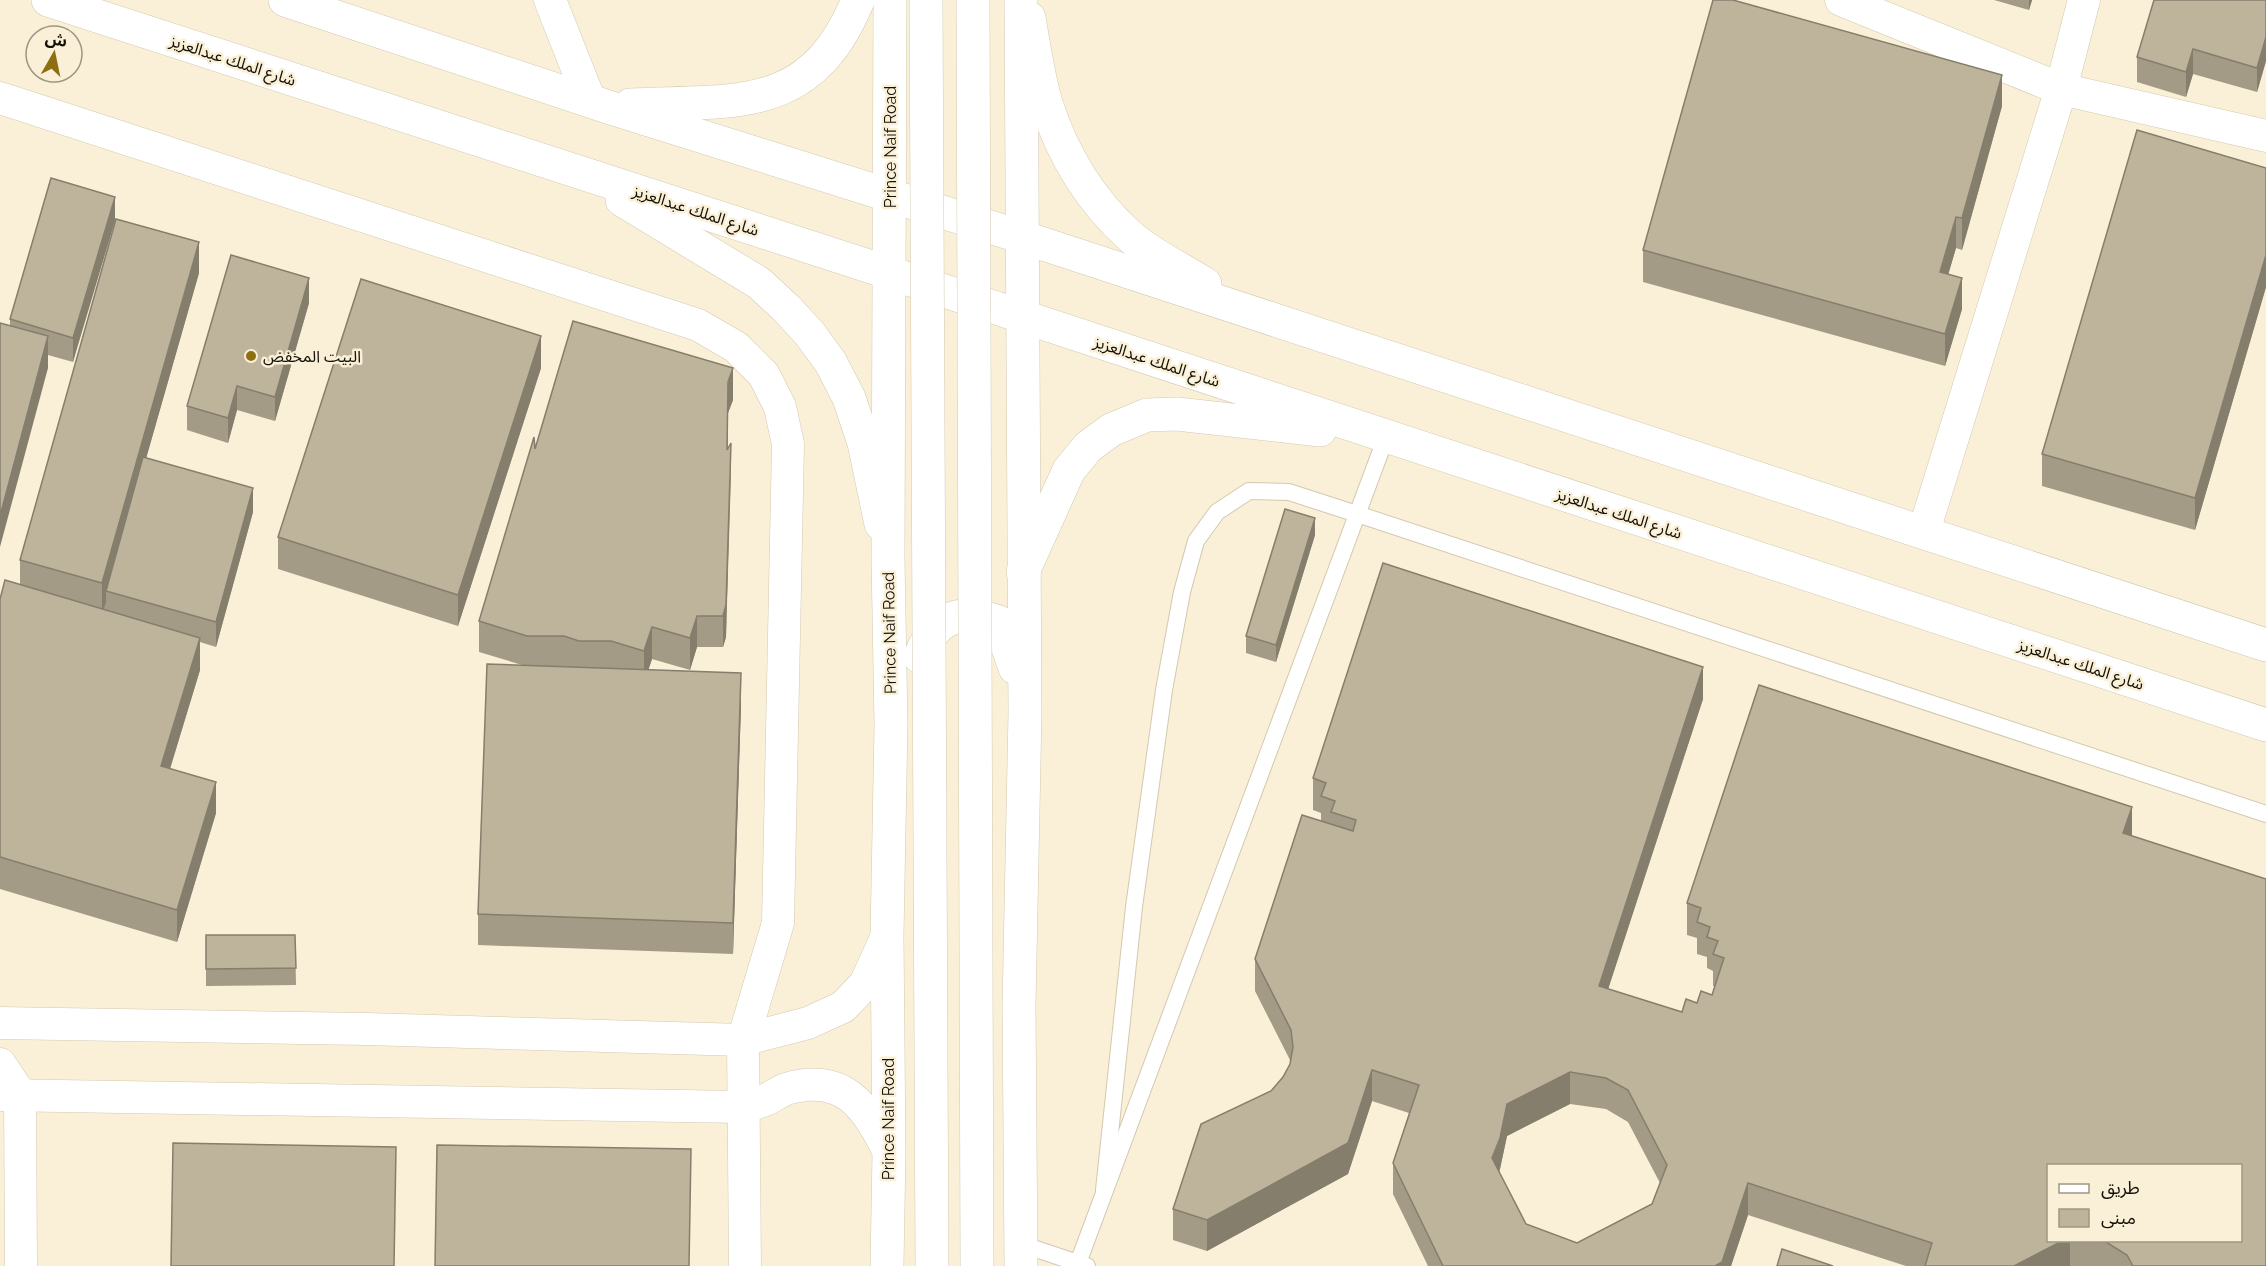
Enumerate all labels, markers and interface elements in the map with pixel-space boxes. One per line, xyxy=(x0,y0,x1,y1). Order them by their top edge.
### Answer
north arrow xyxy=(24,24,84,84)
text: ش xyxy=(44,29,69,51)
street label: شارع الملك عبدالعزيز xyxy=(166,31,298,93)
street label: Prince Naif Road xyxy=(881,86,900,208)
street label: شارع الملك عبدالعزيز xyxy=(629,181,761,243)
street label: شارع الملك عبدالعزيز xyxy=(1090,332,1222,394)
place label: البيت المخفض xyxy=(263,347,361,366)
marker: البيت المخفض xyxy=(244,349,258,363)
street label: شارع الملك عبدالعزيز xyxy=(1552,484,1684,546)
street label: Prince Naif Road xyxy=(879,572,900,694)
street label: شارع الملك عبدالعزيز xyxy=(2014,635,2146,697)
street label: Prince Naif Road xyxy=(879,1058,898,1180)
legend xyxy=(2047,1164,2242,1242)
text: طريق xyxy=(2101,1177,2140,1199)
text: مبنى xyxy=(2101,1207,2136,1229)

